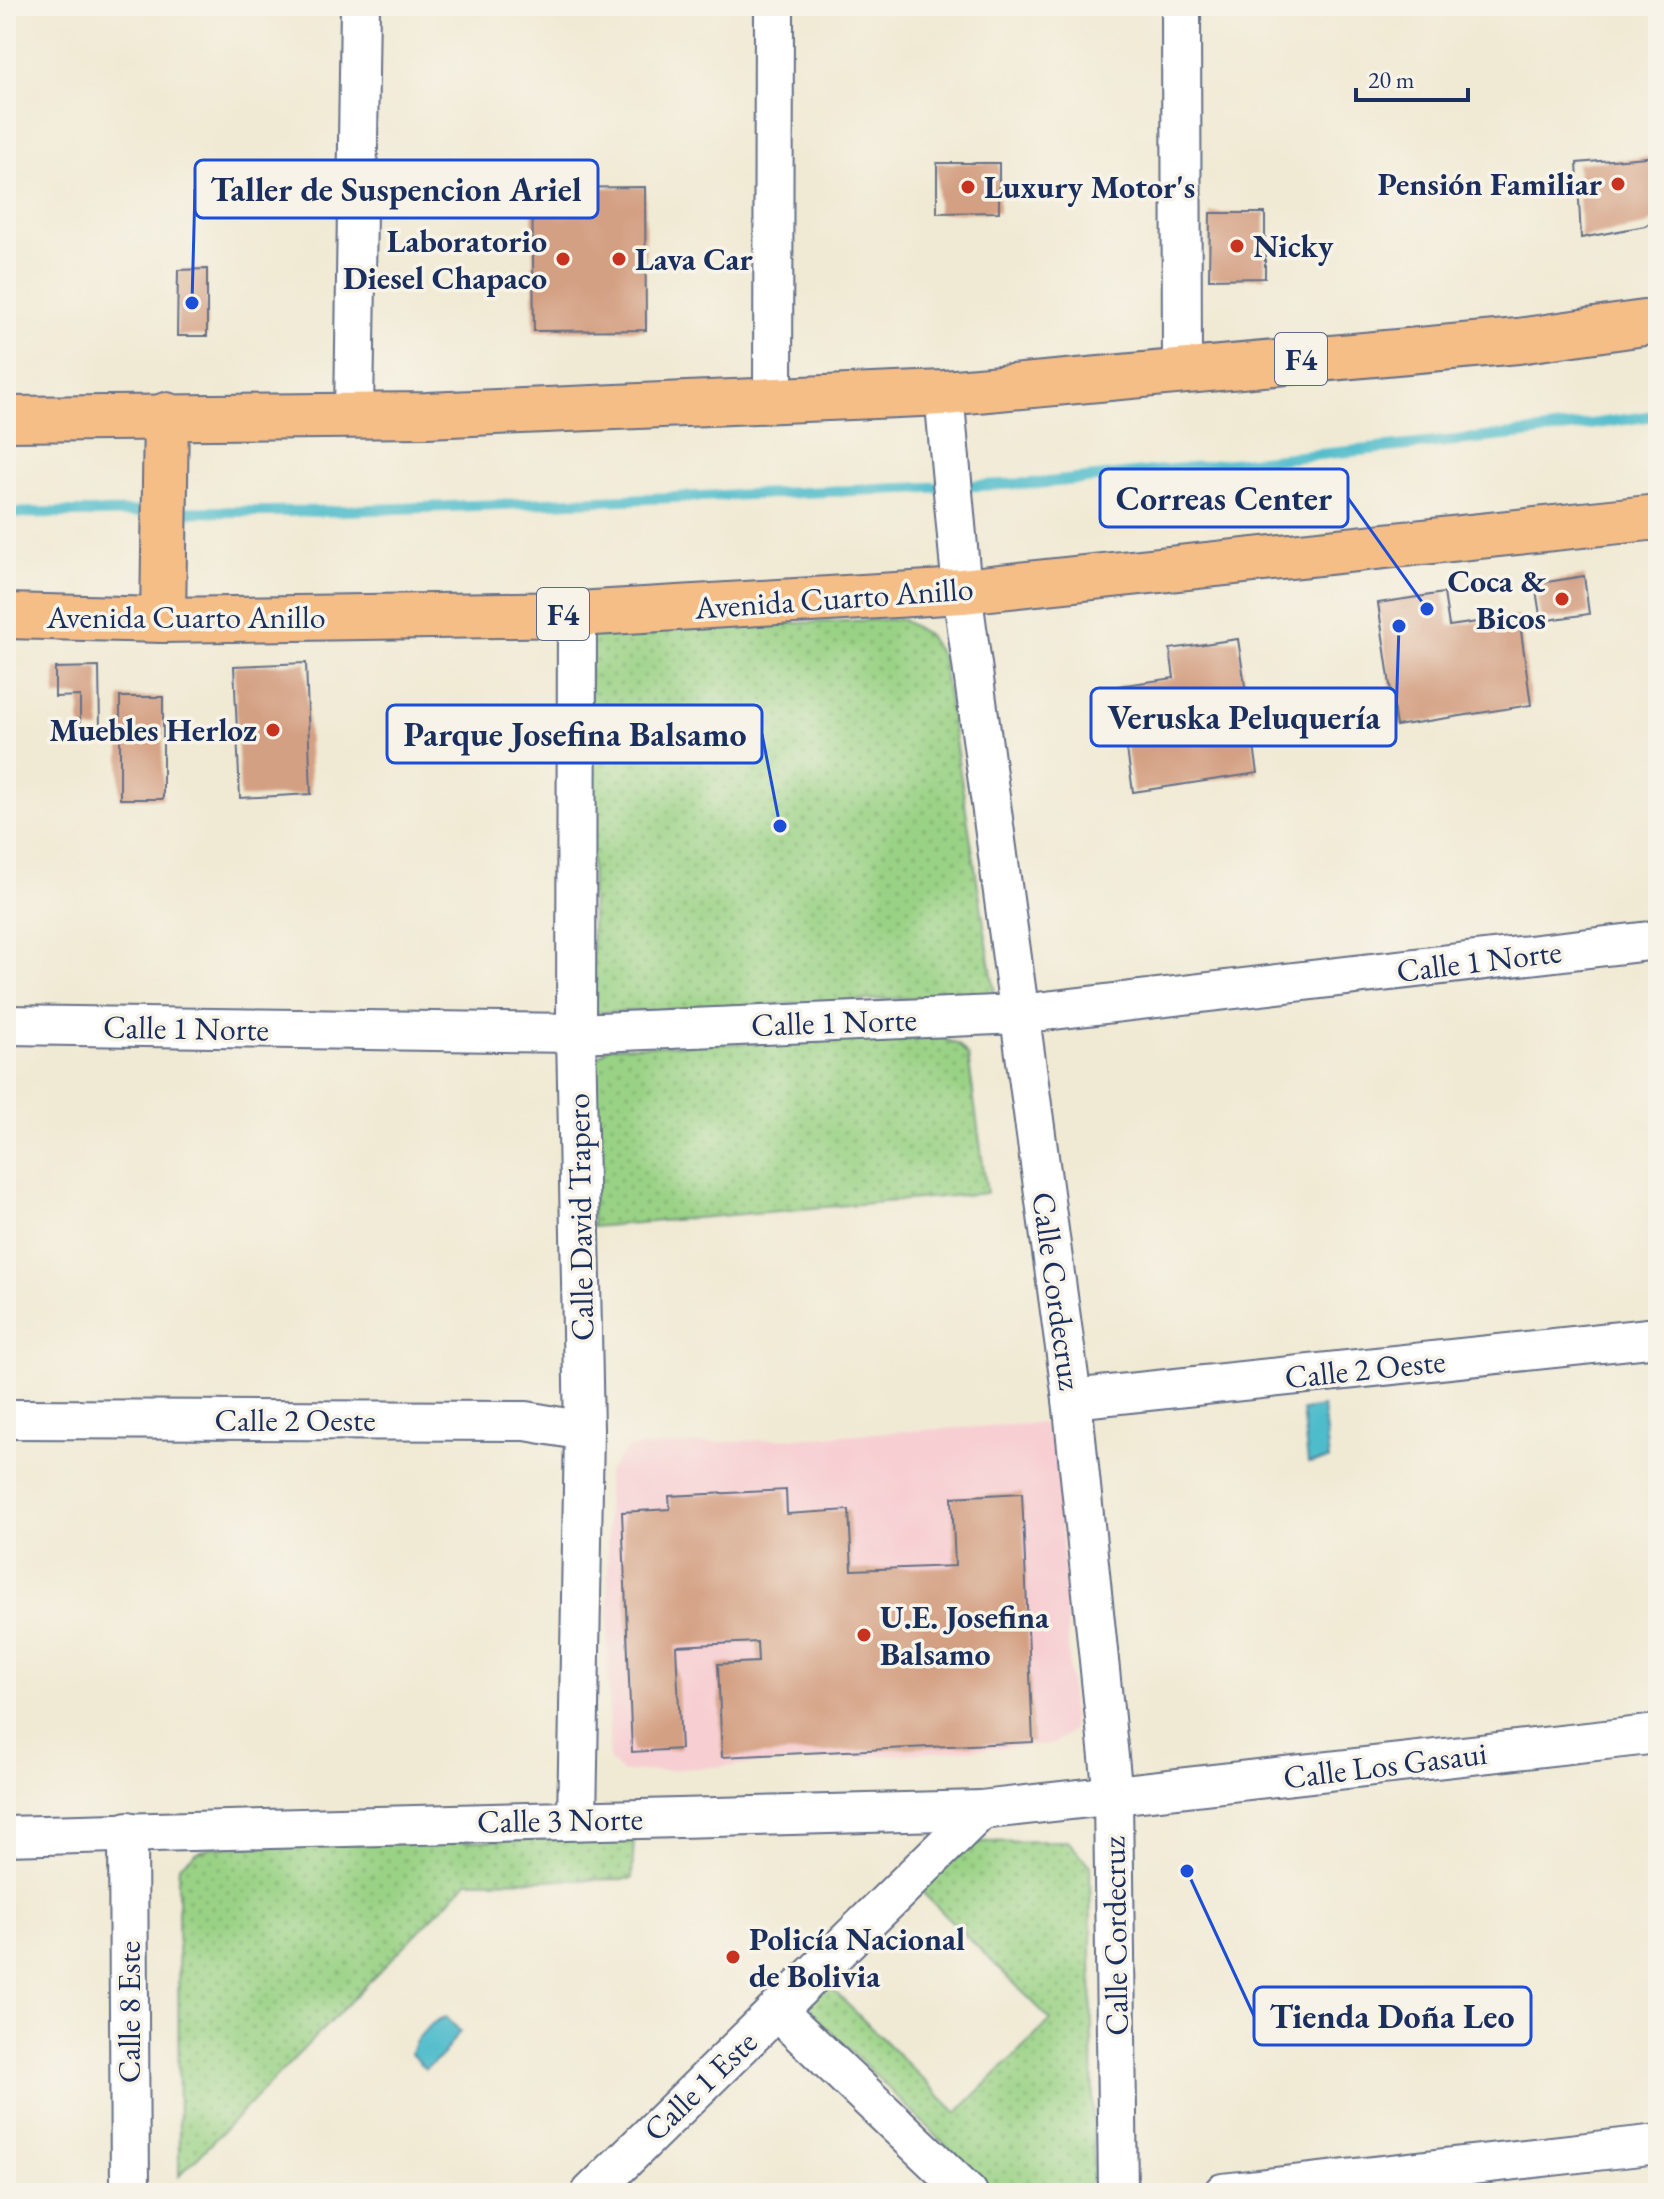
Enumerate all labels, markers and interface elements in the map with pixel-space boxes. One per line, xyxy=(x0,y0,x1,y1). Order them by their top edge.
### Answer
scale bar xyxy=(1356,52,1468,102)
text: 20 m xyxy=(1368,64,1415,95)
callout: Taller de Suspencion Ariel xyxy=(195,160,598,218)
place label: Pensión Familiar xyxy=(1377,163,1603,205)
place label: Luxury Motor's xyxy=(984,166,1195,208)
text: Taller de Suspencion Ariel xyxy=(210,167,582,211)
marker: Pensión Familiar xyxy=(1609,175,1627,193)
marker: Luxury Motor's xyxy=(959,178,977,196)
place label: Laboratorio Diesel Chapaco xyxy=(343,220,547,299)
place label: Nicky xyxy=(1253,225,1334,267)
marker: Nicky xyxy=(1228,237,1246,255)
place label: Lava Car xyxy=(635,238,754,280)
marker: Laboratorio Diesel Chapaco xyxy=(554,250,572,268)
marker: Lava Car xyxy=(610,250,628,268)
road number: F4 xyxy=(1275,333,1327,385)
callout: Correas Center xyxy=(1100,469,1348,527)
text: Correas Center xyxy=(1116,476,1332,520)
place label: Coca & Bicos xyxy=(1447,560,1546,639)
street label: Avenida Cuarto Anillo xyxy=(692,567,975,629)
road number: F4 xyxy=(537,588,589,640)
marker: Coca & Bicos xyxy=(1553,590,1571,608)
street label: Avenida Cuarto Anillo xyxy=(45,596,326,638)
callout: Veruska Peluquería xyxy=(1091,688,1396,746)
text: Veruska Peluquería xyxy=(1108,695,1382,739)
callout: Parque Josefina Balsamo xyxy=(387,705,762,763)
place label: Muebles Herloz xyxy=(49,709,257,751)
text: Parque Josefina Balsamo xyxy=(403,712,747,756)
marker: Muebles Herloz xyxy=(264,721,282,739)
street label: Calle 1 Norte xyxy=(1394,930,1564,992)
street label: Calle 1 Norte xyxy=(750,998,918,1046)
street label: Calle 1 Norte xyxy=(103,1006,269,1050)
street label: Calle David Trapero xyxy=(557,1093,603,1341)
street label: Calle Cordecruz xyxy=(1022,1189,1092,1393)
street label: Calle 2 Oeste xyxy=(1283,1340,1447,1398)
street label: Calle 2 Oeste xyxy=(214,1399,376,1441)
place label: U.E. Josefina Balsamo xyxy=(880,1596,1050,1675)
marker: U.E. Josefina Balsamo xyxy=(855,1626,873,1644)
street label: Calle Los Gasaui xyxy=(1281,1732,1489,1798)
street label: Calle 3 Norte xyxy=(477,1798,643,1842)
street label: Calle Cordecruz xyxy=(1092,1836,1138,2036)
place label: Policía Nacional de Bolivia xyxy=(749,1918,965,1997)
street label: Calle 8 Este xyxy=(108,1941,150,2083)
marker: Policía Nacional de Bolivia xyxy=(724,1948,742,1966)
callout: Tienda Doña Leo xyxy=(1254,1987,1531,2045)
text: Tienda Doña Leo xyxy=(1269,1994,1515,2038)
street label: Calle 1 Este xyxy=(634,2021,766,2151)

